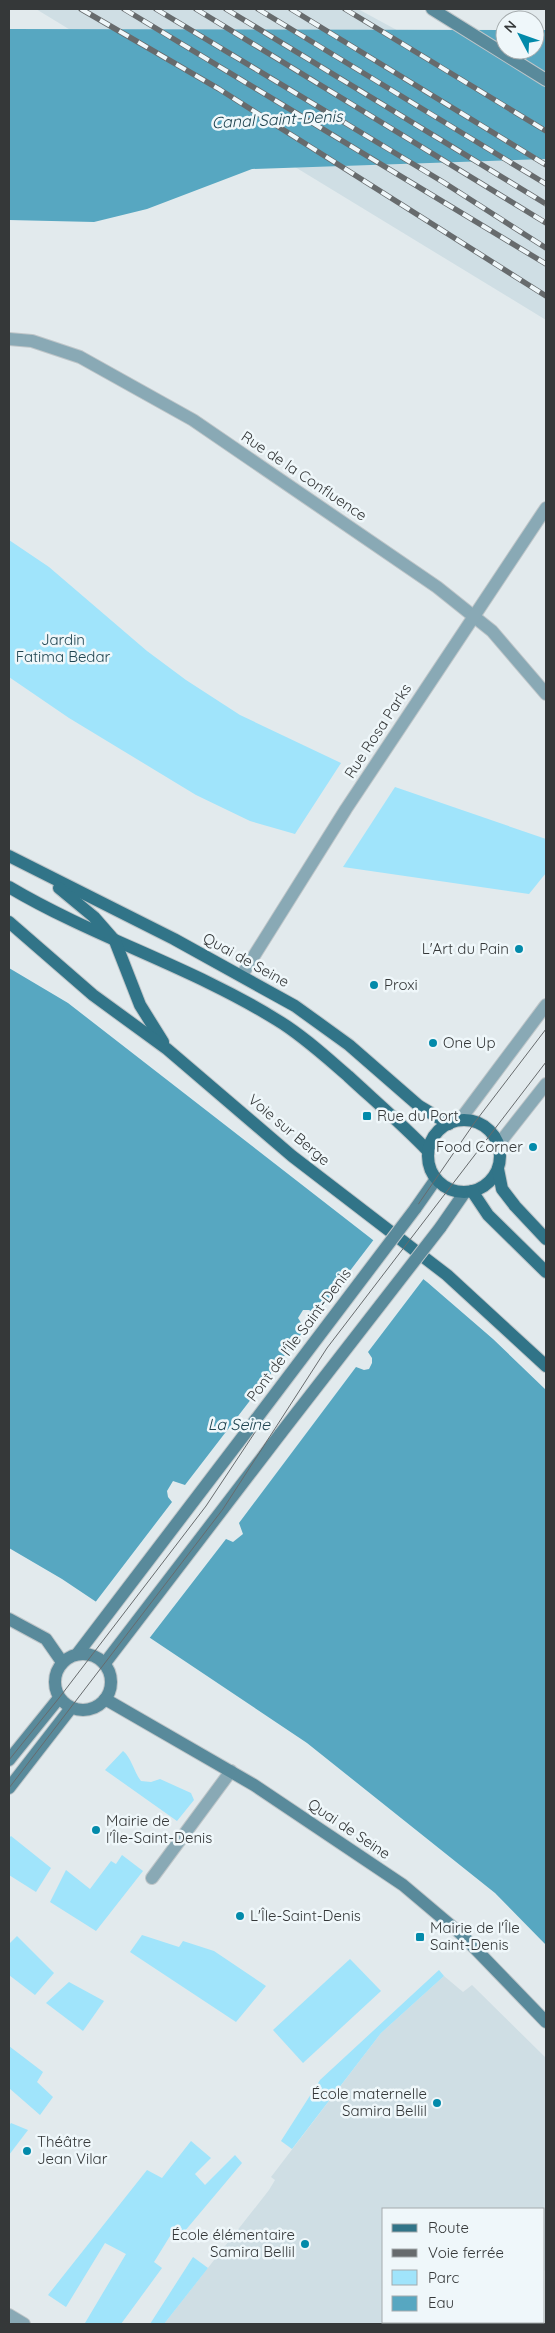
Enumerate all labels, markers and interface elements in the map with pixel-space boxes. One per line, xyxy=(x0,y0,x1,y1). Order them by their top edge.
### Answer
north arrow xyxy=(495,10,545,60)
text: N xyxy=(500,17,520,36)
water label: Canal Saint-Denis xyxy=(211,106,344,132)
street label: Rue de la Confluence xyxy=(238,426,371,525)
park label: Jardin Fatima Bedar xyxy=(16,630,111,666)
street label: Rue Rosa Parks xyxy=(340,680,415,782)
street label: Quai de Seine xyxy=(200,928,293,991)
place label: L'Art du Pain xyxy=(422,939,509,958)
marker: L'Art du Pain xyxy=(513,943,525,955)
place label: Proxi xyxy=(384,975,418,994)
marker: Proxi xyxy=(368,979,380,991)
place label: One Up xyxy=(443,1033,496,1052)
marker: One Up xyxy=(427,1037,439,1049)
street label: Voie sur Berge xyxy=(244,1090,334,1169)
place label: Rue du Port xyxy=(377,1106,459,1125)
marker: Rue du Port xyxy=(361,1110,373,1122)
place label: Food Corner xyxy=(436,1137,523,1156)
marker: Food Corner xyxy=(527,1141,539,1153)
street label: Pont de l'Île Saint-Denis xyxy=(242,1264,355,1405)
water label: La Seine xyxy=(208,1414,271,1434)
street label: Quai de Seine xyxy=(304,1794,394,1863)
place label: Mairie de l'Île-Saint-Denis xyxy=(106,1811,212,1847)
marker: Mairie de l'Île-Saint-Denis xyxy=(90,1824,102,1836)
place label: L'Île-Saint-Denis xyxy=(250,1906,361,1925)
marker: L'Île-Saint-Denis xyxy=(234,1910,246,1922)
place label: Mairie de l'Île Saint-Denis xyxy=(430,1918,520,1954)
marker: Mairie de l'Île Saint-Denis xyxy=(414,1931,426,1943)
place label: École maternelle Samira Bellil xyxy=(311,2084,427,2120)
marker: École maternelle Samira Bellil xyxy=(431,2097,443,2109)
place label: Théâtre Jean Vilar xyxy=(37,2132,108,2168)
marker: Théâtre Jean Vilar xyxy=(21,2145,33,2157)
legend xyxy=(382,2208,545,2323)
text: Route xyxy=(428,2218,469,2237)
place label: École élémentaire Samira Bellil xyxy=(171,2225,295,2261)
marker: École élémentaire Samira Bellil xyxy=(299,2238,311,2250)
text: Voie ferrée xyxy=(428,2243,504,2262)
text: Parc xyxy=(428,2268,459,2287)
text: Eau xyxy=(428,2293,454,2312)

